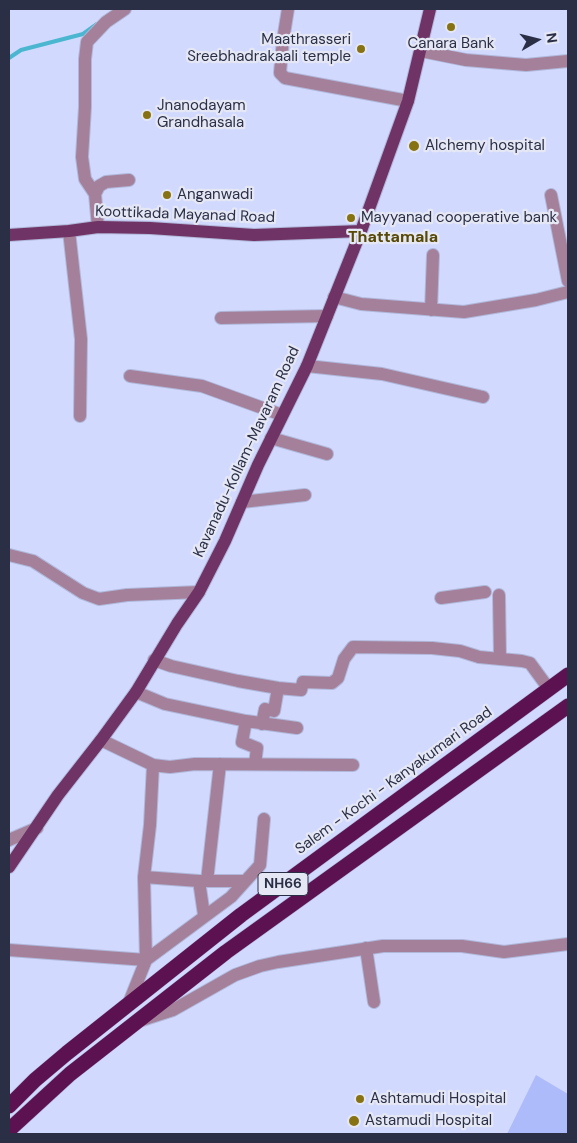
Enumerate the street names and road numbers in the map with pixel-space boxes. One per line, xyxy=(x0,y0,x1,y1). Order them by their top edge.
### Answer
street label: Koottikada Mayanad Road xyxy=(95,203,275,227)
street label: Kavanadu-Kollam-Mavaram Road xyxy=(190,344,304,560)
street label: Salem - Kochi - Kanyakumari Road xyxy=(292,703,496,859)
road number: NH66 xyxy=(258,872,308,896)

